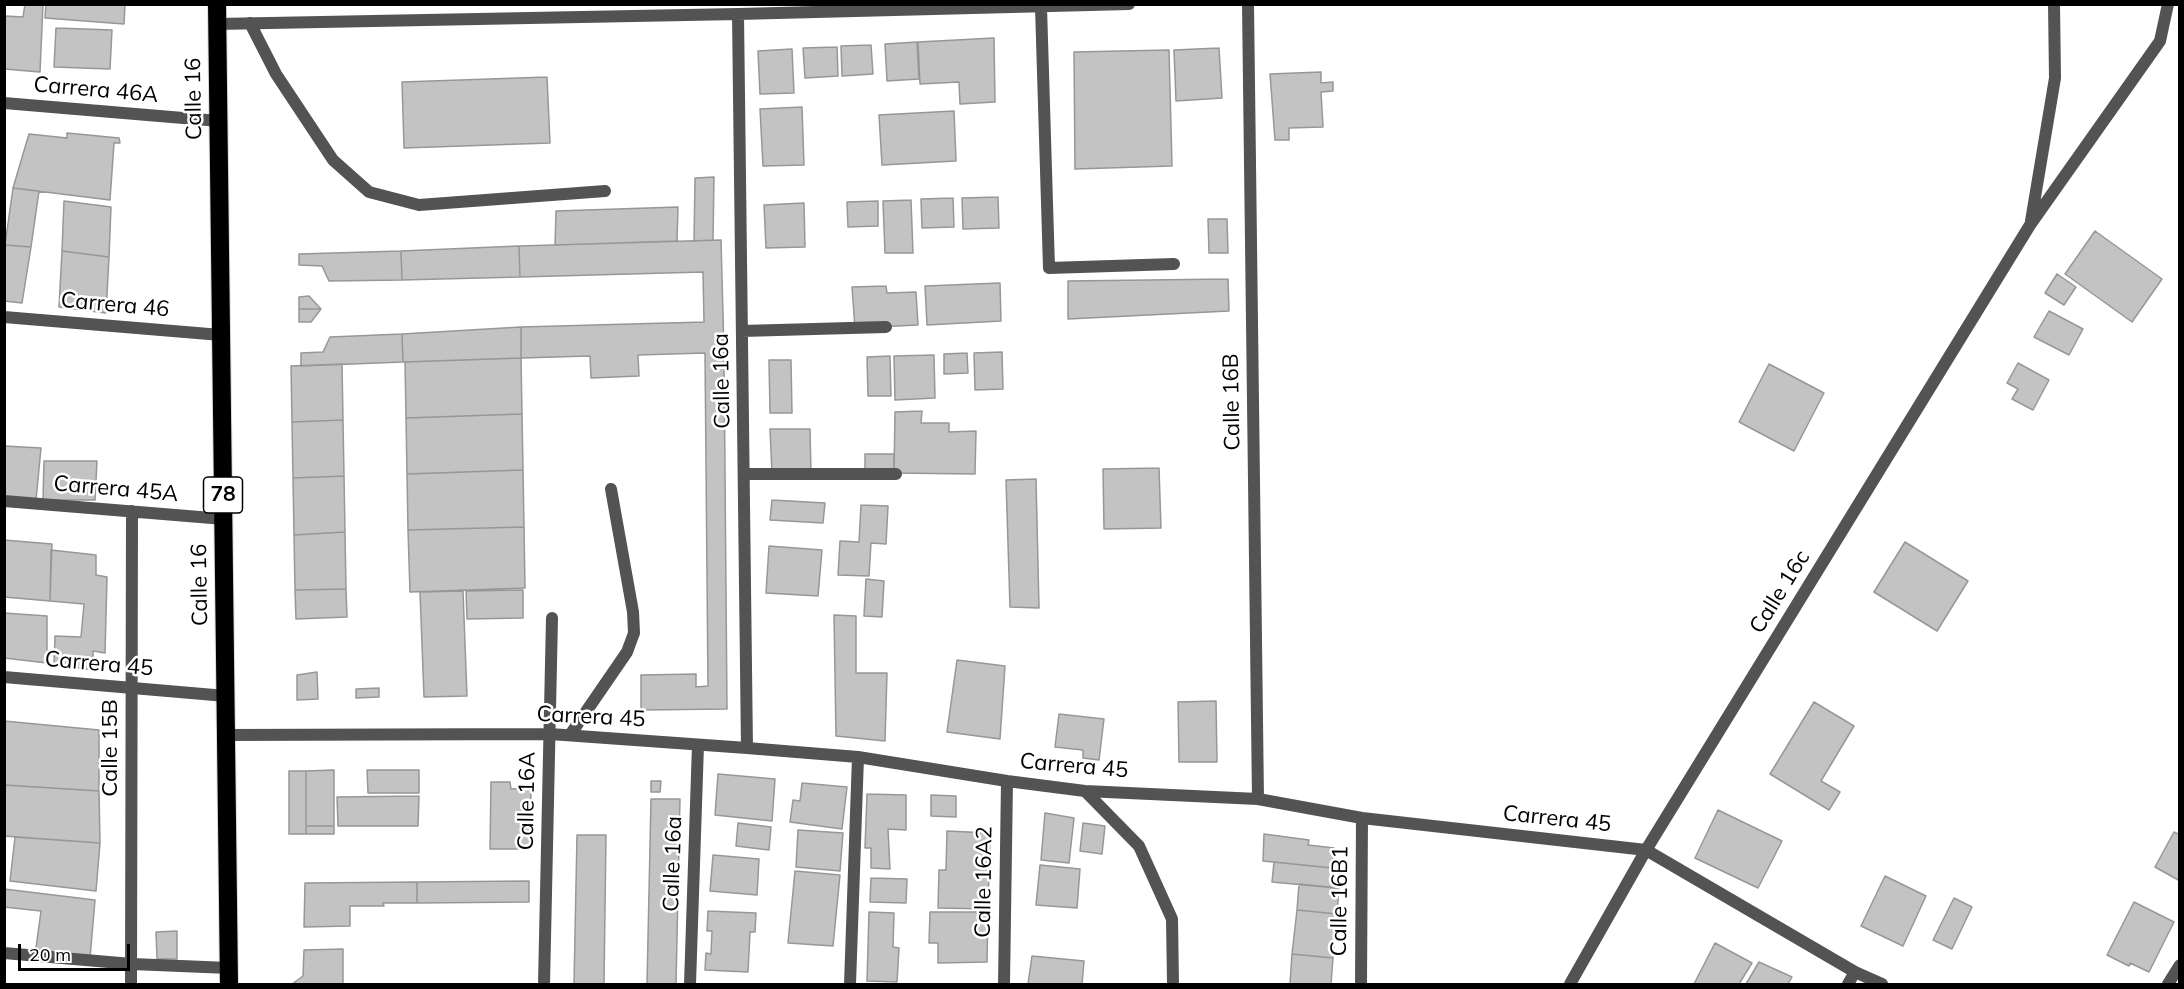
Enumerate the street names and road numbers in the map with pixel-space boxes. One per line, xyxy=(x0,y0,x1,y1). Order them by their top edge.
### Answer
street label: Calle 16 xyxy=(180,58,208,140)
street label: Carrera 46A xyxy=(33,71,159,109)
street label: Carrera 46 xyxy=(60,287,170,323)
street label: Calle 16a xyxy=(708,333,736,429)
street label: Calle 16B xyxy=(1218,353,1246,451)
street label: Carrera 45A xyxy=(53,470,179,508)
road number: 78 xyxy=(204,477,242,513)
street label: Calle 16 xyxy=(186,544,214,626)
street label: Calle 16c xyxy=(1744,545,1816,639)
street label: Carrera 45 xyxy=(44,646,154,682)
street label: Calle 15B xyxy=(97,699,123,797)
street label: Carrera 45 xyxy=(536,701,646,733)
street label: Carrera 45 xyxy=(1019,748,1129,784)
street label: Calle 16A xyxy=(513,751,541,851)
street label: Carrera 45 xyxy=(1501,800,1613,838)
street label: Calle 16a xyxy=(658,816,688,912)
street label: Calle 16A2 xyxy=(970,826,998,938)
street label: Calle 16B1 xyxy=(1326,845,1354,957)

